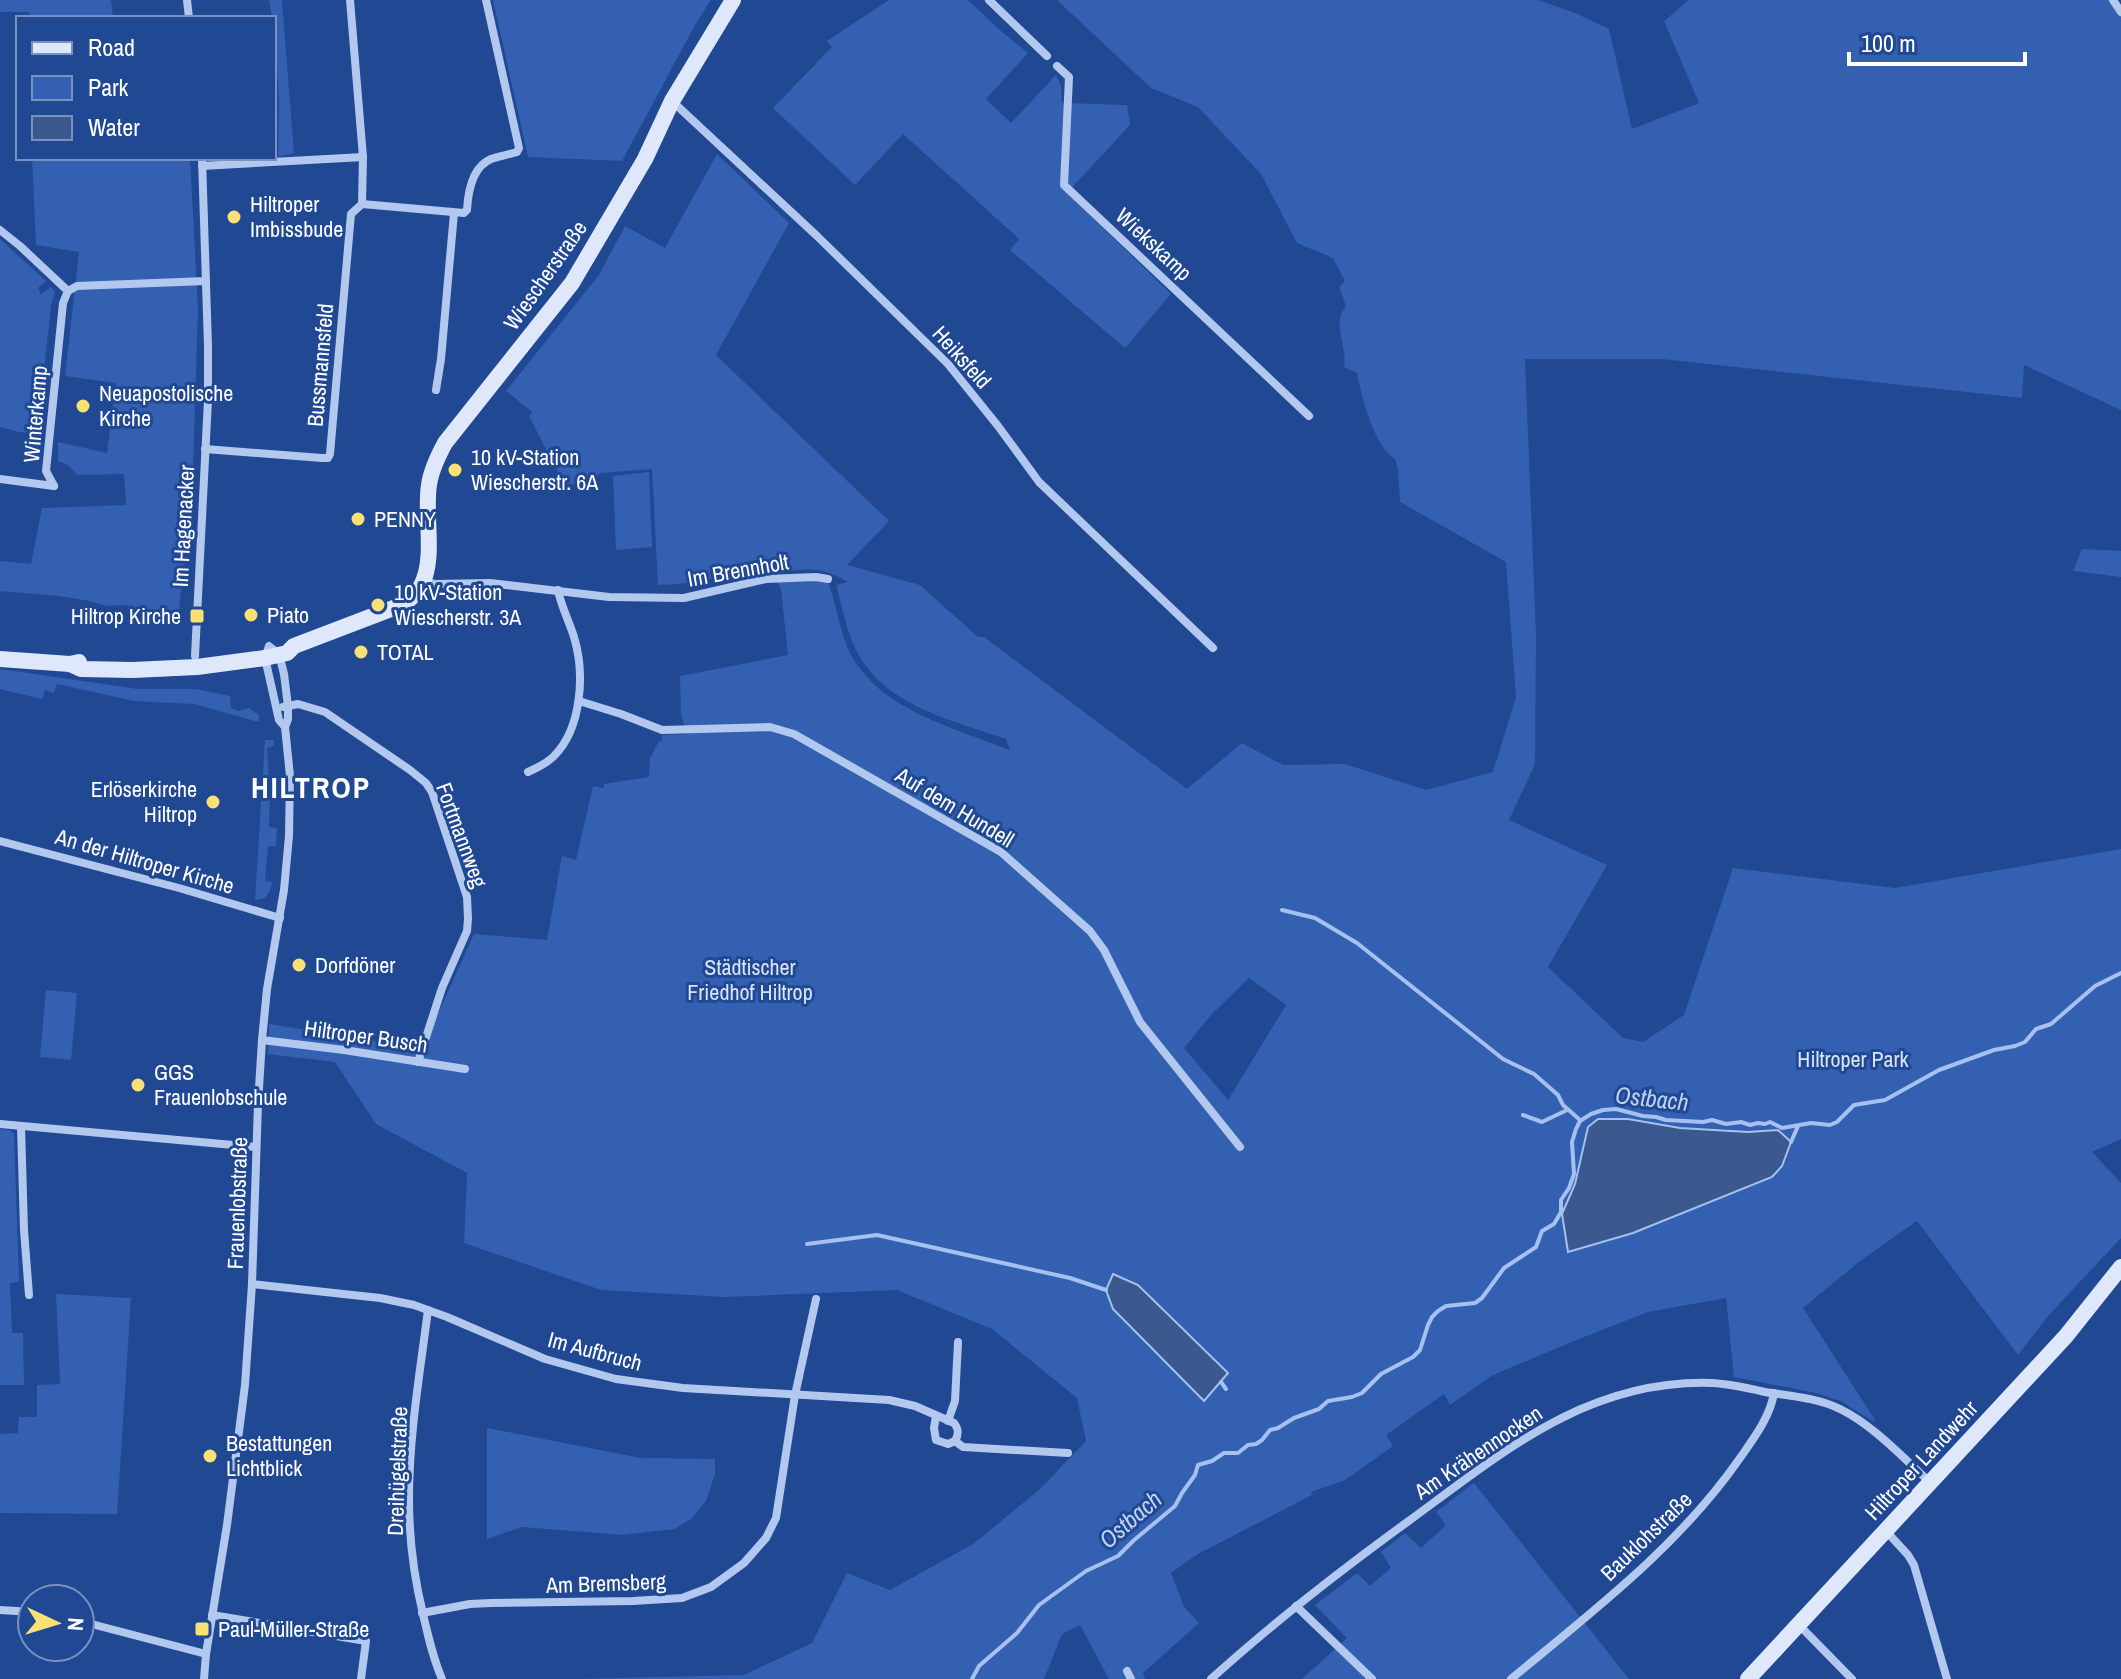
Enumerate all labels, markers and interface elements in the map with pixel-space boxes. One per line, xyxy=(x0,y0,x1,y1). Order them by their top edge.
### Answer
legend xyxy=(16,16,276,160)
scale bar xyxy=(1849,16,2025,66)
text: 100 m xyxy=(1861,27,1916,59)
text: Road xyxy=(88,31,135,63)
text: Park xyxy=(88,71,129,103)
text: Water xyxy=(88,111,140,143)
place label: Hiltroper Imbissbude xyxy=(250,189,343,244)
street label: Wiekskamp xyxy=(1109,201,1199,287)
marker: Hiltroper Imbissbude xyxy=(225,208,243,226)
street label: Wiescherstraße xyxy=(496,214,594,336)
street label: Bussmannsfeld xyxy=(300,302,340,428)
street label: Heiksfeld xyxy=(926,319,998,395)
street label: Winterkamp xyxy=(16,364,54,464)
place label: Neuapostolische Kirche xyxy=(99,378,233,433)
marker: Neuapostolische Kirche xyxy=(74,397,92,415)
place label: 10 kV-Station Wiescherstr. 6A xyxy=(471,442,599,497)
marker: 10 kV-Station Wiescherstr. 6A xyxy=(446,461,464,479)
street label: Im Hagenacker xyxy=(165,464,201,588)
place label: PENNY xyxy=(374,504,436,534)
marker: PENNY xyxy=(349,510,367,528)
street label: Im Brennholt xyxy=(685,546,791,594)
place label: 10 kV-Station Wiescherstr. 3A xyxy=(394,577,522,632)
marker: 10 kV-Station Wiescherstr. 3A xyxy=(369,596,387,614)
place label: Piato xyxy=(267,600,309,630)
place label: Hiltrop Kirche xyxy=(71,601,181,631)
marker: Piato xyxy=(242,606,260,624)
marker: Hiltrop Kirche xyxy=(188,607,206,625)
place label: TOTAL xyxy=(377,637,434,667)
marker: TOTAL xyxy=(352,643,370,661)
street label: Auf dem Hundell xyxy=(889,759,1020,854)
district label: HILTROP xyxy=(251,767,371,807)
place label: Erlöserkirche Hiltrop xyxy=(91,774,197,829)
street label: Fortmannweg xyxy=(429,778,495,892)
marker: Erlöserkirche Hiltrop xyxy=(204,793,222,811)
street label: An der Hiltroper Kirche xyxy=(51,821,238,901)
place label: Dorfdöner xyxy=(315,950,395,980)
park label: Städtischer Friedhof Hiltrop xyxy=(687,952,813,1007)
marker: Dorfdöner xyxy=(290,956,308,974)
street label: Hiltroper Busch xyxy=(302,1012,430,1060)
park label: Hiltroper Park xyxy=(1797,1044,1910,1074)
place label: GGS Frauenlobschule xyxy=(154,1057,287,1112)
marker: GGS Frauenlobschule xyxy=(129,1076,147,1094)
water label: Ostbach xyxy=(1614,1078,1690,1118)
street label: Frauenlobstraße xyxy=(220,1136,254,1270)
street label: Im Aufbruch xyxy=(545,1324,645,1378)
street label: Hiltroper Landwehr xyxy=(1858,1394,1984,1526)
street label: Am Krähennocken xyxy=(1407,1398,1548,1506)
street label: Dreihügelstraße xyxy=(380,1406,414,1536)
place label: Bestattungen Lichtblick xyxy=(226,1428,332,1483)
marker: Bestattungen Lichtblick xyxy=(201,1447,219,1465)
water label: Ostbach xyxy=(1092,1483,1168,1555)
street label: Bauklohstraße xyxy=(1594,1485,1698,1587)
street label: Am Bremsberg xyxy=(544,1566,667,1600)
north arrow xyxy=(16,1583,96,1663)
place label: Paul-Müller-Straße xyxy=(218,1614,369,1644)
text: N xyxy=(61,1617,91,1632)
marker: Paul-Müller-Straße xyxy=(193,1620,211,1638)

